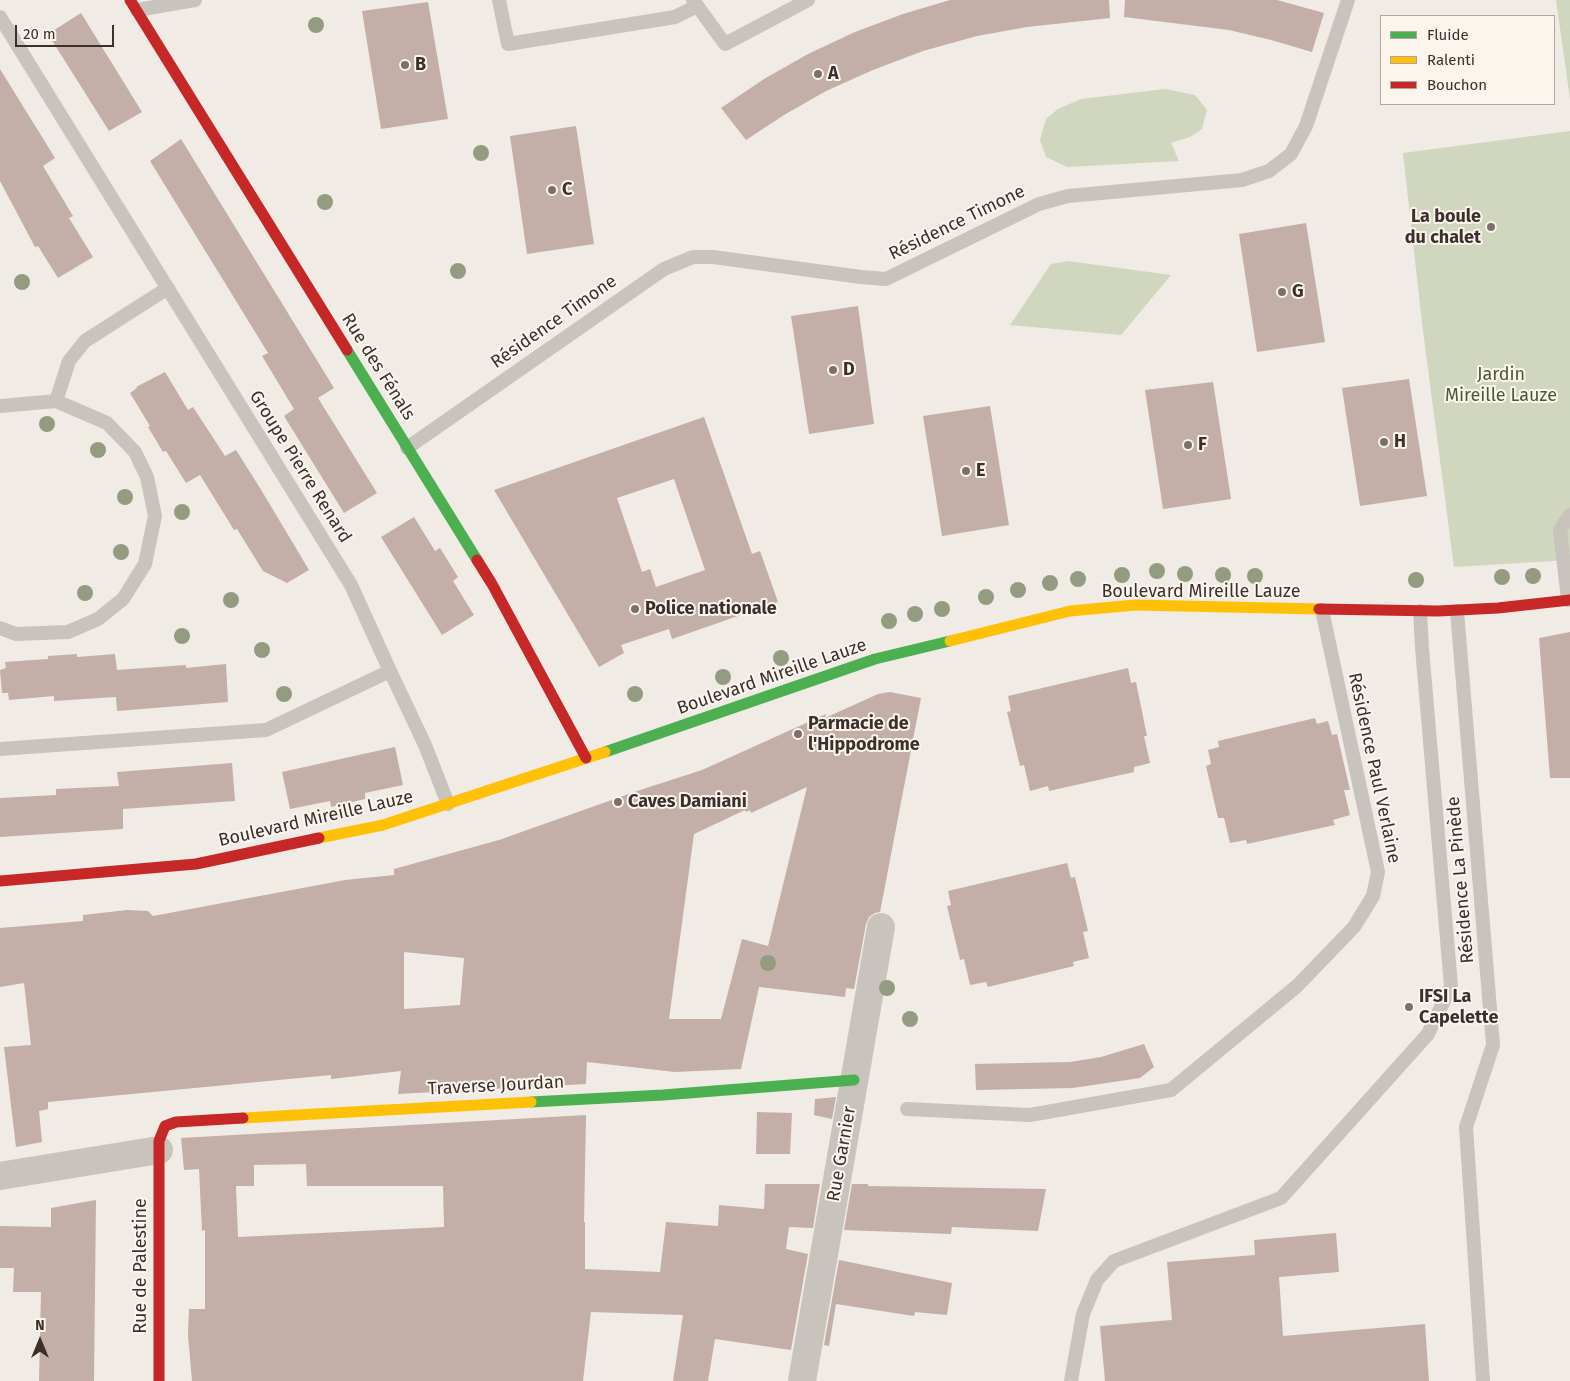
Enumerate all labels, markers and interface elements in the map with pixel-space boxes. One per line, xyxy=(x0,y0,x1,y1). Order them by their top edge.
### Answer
scale bar xyxy=(18,15,116,47)
legend xyxy=(1380,15,1555,105)
text: 20 m xyxy=(23,25,56,43)
text: Fluide xyxy=(1427,26,1469,44)
text: Ralenti xyxy=(1427,51,1475,69)
place label: B xyxy=(415,54,426,76)
marker: B xyxy=(399,59,411,71)
place label: A xyxy=(828,63,839,85)
marker: A xyxy=(812,68,824,80)
text: Bouchon xyxy=(1427,76,1487,94)
place label: C xyxy=(562,179,572,201)
street label: Résidence Timone xyxy=(886,181,1028,265)
marker: C xyxy=(546,184,558,196)
place label: La boule du chalet xyxy=(1405,206,1481,248)
marker: La boule du chalet xyxy=(1485,221,1497,233)
street label: Résidence Timone xyxy=(487,271,621,373)
place label: G xyxy=(1292,281,1304,303)
marker: G xyxy=(1276,286,1288,298)
street label: Rue des Fénals xyxy=(337,310,419,424)
place label: D xyxy=(843,359,855,381)
marker: D xyxy=(827,364,839,376)
park label: Jardin Mireille Lauze xyxy=(1445,364,1557,406)
street label: Groupe Pierre Renard xyxy=(244,387,356,547)
place label: H xyxy=(1394,431,1406,453)
place label: F xyxy=(1198,434,1207,456)
marker: H xyxy=(1378,436,1390,448)
marker: F xyxy=(1182,439,1194,451)
place label: E xyxy=(976,460,985,482)
marker: E xyxy=(960,465,972,477)
street label: Boulevard Mireille Lauze xyxy=(1101,581,1301,603)
place label: Police nationale xyxy=(645,598,777,620)
marker: Police nationale xyxy=(629,603,641,615)
street label: Boulevard Mireille Lauze xyxy=(674,634,870,720)
street label: Résidence Paul Verlaine xyxy=(1343,671,1405,865)
place label: Parmacie de l'Hippodrome xyxy=(808,713,920,756)
marker: Parmacie de l'Hippodrome xyxy=(792,728,804,740)
street label: Boulevard Mireille Lauze xyxy=(217,786,415,852)
place label: Caves Damiani xyxy=(628,791,747,813)
marker: Caves Damiani xyxy=(612,796,624,808)
street label: Résidence La Pinède xyxy=(1443,796,1479,964)
place label: IFSI La Capelette xyxy=(1419,986,1498,1028)
marker: IFSI La Capelette xyxy=(1403,1001,1415,1013)
street label: Traverse Jourdan xyxy=(427,1072,565,1100)
street label: Rue Garnier xyxy=(823,1105,861,1203)
street label: Rue de Palestine xyxy=(130,1198,152,1334)
north arrow xyxy=(15,1316,65,1366)
text: N xyxy=(35,1317,45,1334)

